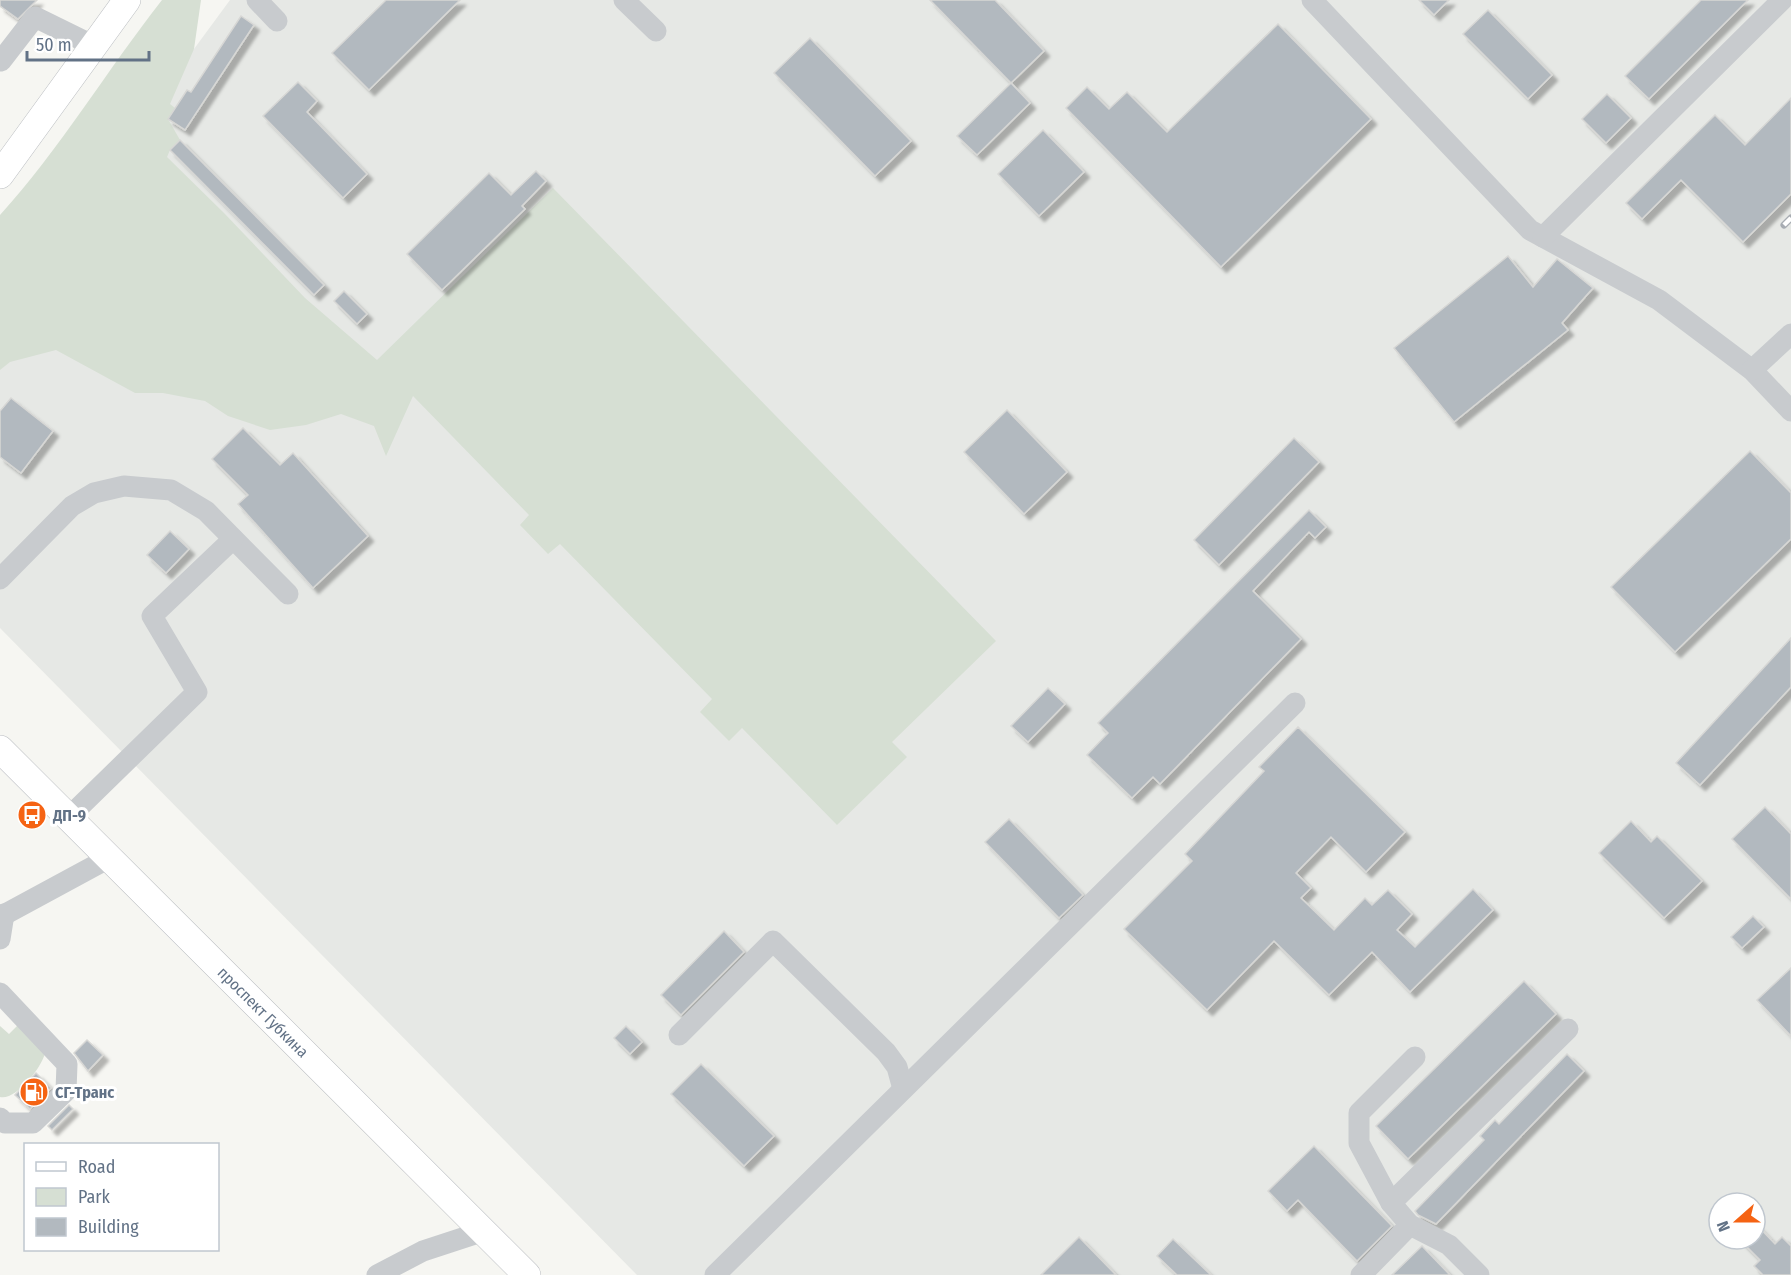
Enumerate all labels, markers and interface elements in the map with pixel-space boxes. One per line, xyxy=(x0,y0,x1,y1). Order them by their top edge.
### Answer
scale bar xyxy=(27,24,148,62)
text: 50 m xyxy=(36,34,72,56)
bus stop icon: ДП-9 xyxy=(16,799,48,831)
place label: ДП-9 xyxy=(52,806,86,825)
street label: проспект Губкина xyxy=(214,963,313,1061)
fuel station icon: СГ-Транс xyxy=(18,1076,50,1108)
place label: СГ-Транс xyxy=(55,1083,114,1102)
legend xyxy=(24,1143,219,1251)
text: Road xyxy=(78,1156,115,1178)
text: Park xyxy=(78,1186,111,1208)
north arrow xyxy=(1707,1191,1767,1251)
text: Building xyxy=(78,1216,139,1238)
text: N xyxy=(1713,1218,1734,1234)

